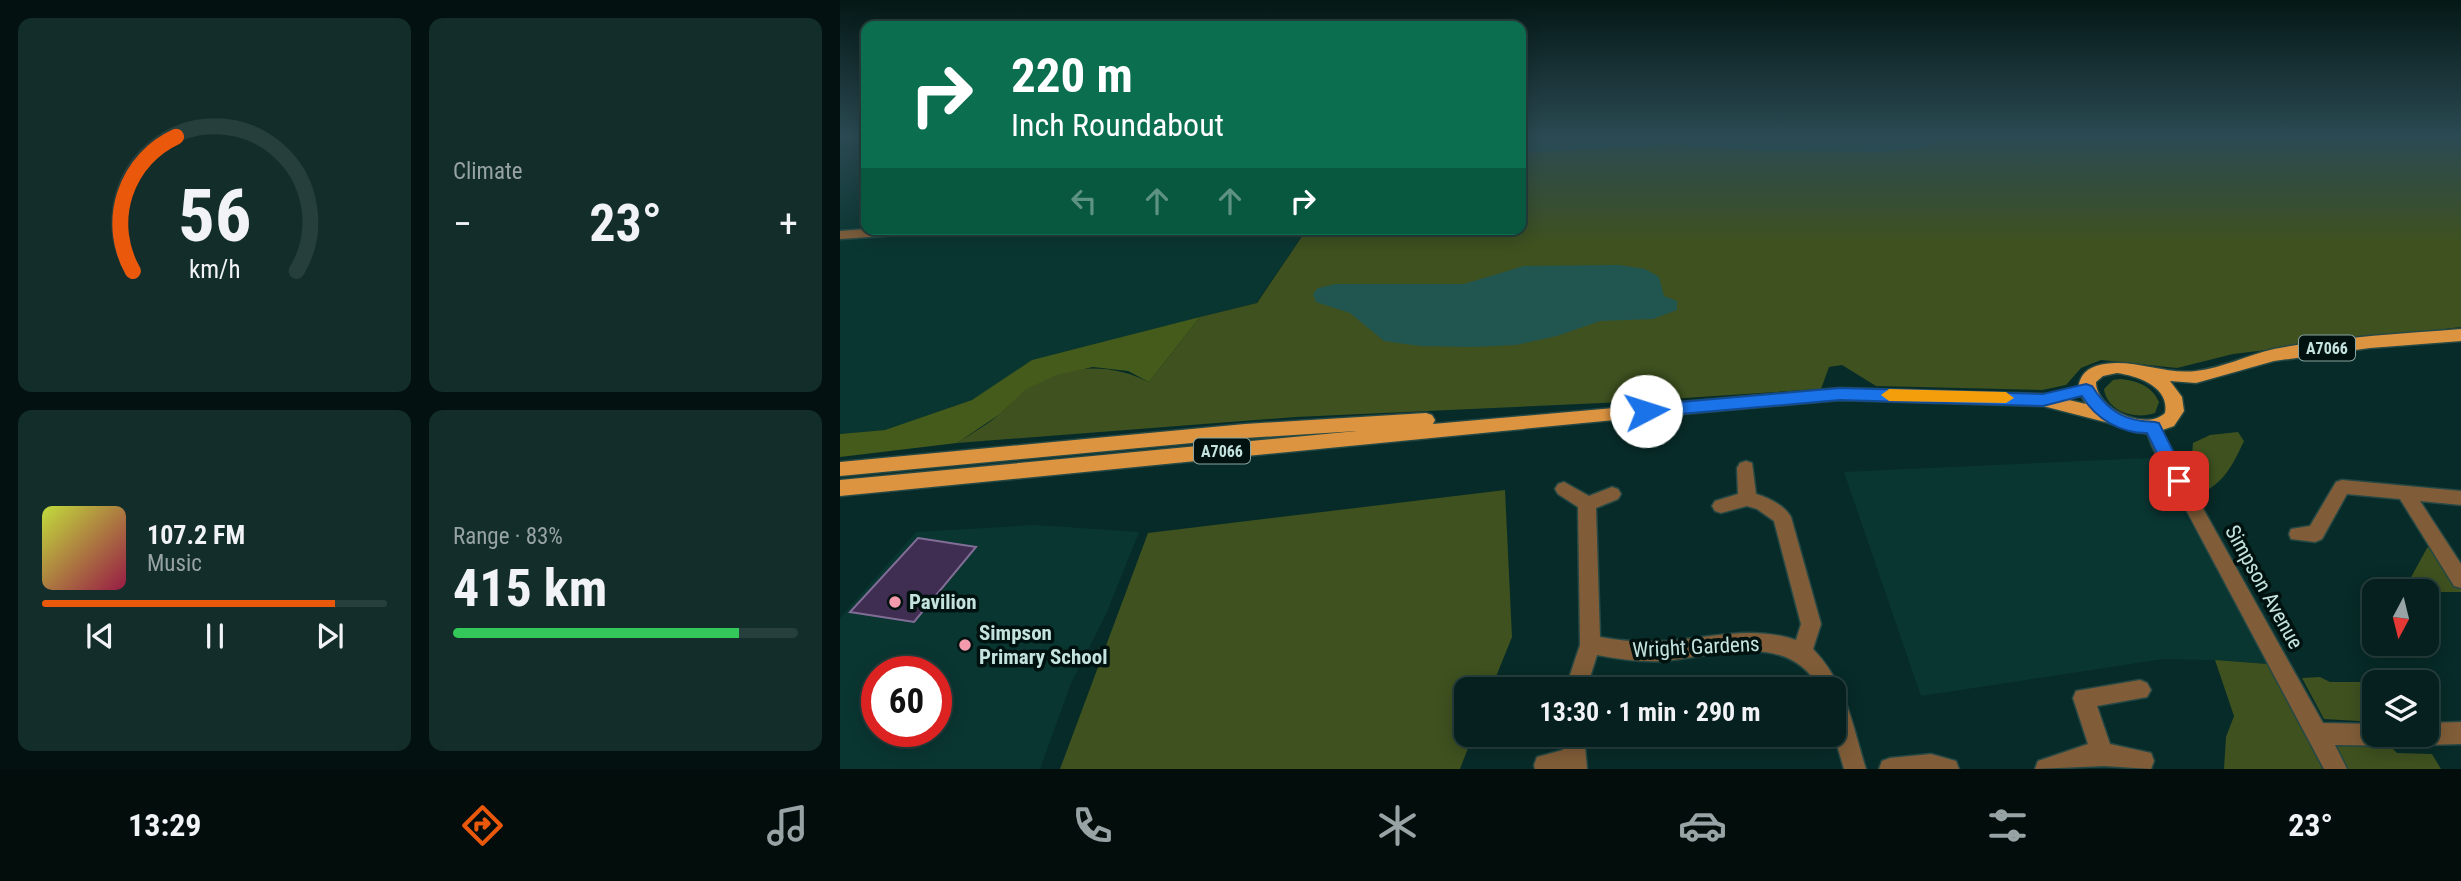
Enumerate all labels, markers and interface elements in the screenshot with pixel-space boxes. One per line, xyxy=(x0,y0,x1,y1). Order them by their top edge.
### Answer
text: 220 m xyxy=(1011,47,1133,104)
icon: right xyxy=(896,49,987,140)
text: Inch Roundabout xyxy=(1011,106,1224,144)
text: Climate xyxy=(453,158,523,185)
text: 56 xyxy=(178,173,251,259)
icon: left xyxy=(1065,182,1103,220)
icon: ahead xyxy=(1138,182,1176,220)
icon: ahead xyxy=(1211,182,1249,220)
icon: right xyxy=(1284,182,1322,220)
text: 23° xyxy=(589,193,662,254)
text: − xyxy=(453,202,472,246)
text: + xyxy=(779,202,798,246)
text: km/h xyxy=(189,255,240,284)
road number: A7066 xyxy=(2299,336,2355,360)
position arrow xyxy=(1609,374,1683,448)
road number: A7066 xyxy=(1194,438,1250,464)
pin xyxy=(2149,451,2209,511)
icon: arrive xyxy=(2160,462,2198,500)
text: 107.2 FM xyxy=(147,520,245,550)
street label: Simpson Avenue xyxy=(2220,521,2308,653)
text: Range · 83% xyxy=(453,523,563,550)
text: Music xyxy=(147,550,202,577)
text: 415 km xyxy=(453,558,607,619)
north arrow xyxy=(2362,579,2440,656)
map controls xyxy=(2362,579,2439,747)
place label: Pavilion xyxy=(909,590,977,614)
marker: Pavilion xyxy=(887,594,903,610)
icon: previous xyxy=(81,617,119,655)
icon: pause xyxy=(196,617,234,655)
icon: next xyxy=(311,617,349,655)
place label: Simpson Primary School xyxy=(979,621,1108,669)
street label: Wright Gardens xyxy=(1632,632,1760,662)
marker: Simpson Primary School xyxy=(957,637,973,653)
speed limit sign: 60 xyxy=(861,656,952,747)
button: layers xyxy=(2362,670,2439,747)
text: 13:30 · 1 min · 290 m xyxy=(1540,697,1760,727)
icon: directions xyxy=(458,801,507,850)
icon: music xyxy=(763,801,812,850)
icon: phone xyxy=(1068,801,1117,850)
icon: climate xyxy=(1373,801,1422,850)
icon: car xyxy=(1678,801,1727,850)
icon: filters xyxy=(1983,801,2032,850)
text: 13:29 xyxy=(128,806,201,844)
text: 23° xyxy=(2288,806,2333,844)

